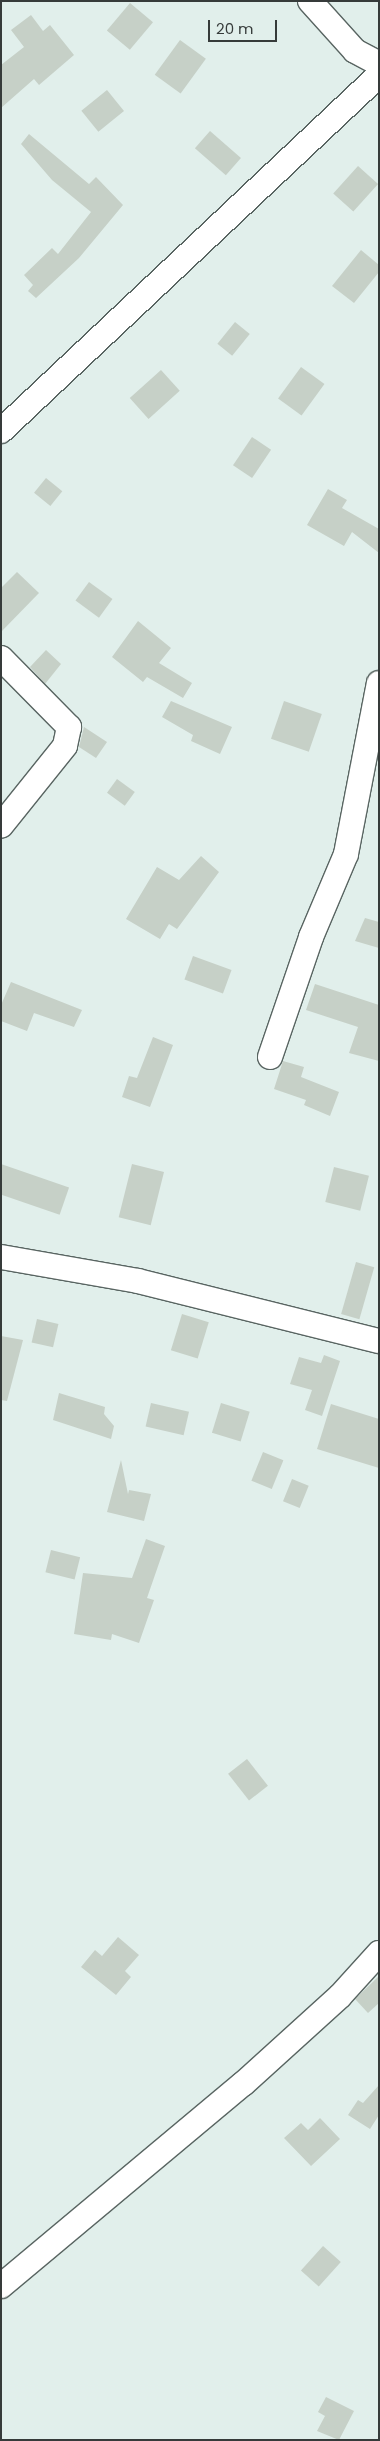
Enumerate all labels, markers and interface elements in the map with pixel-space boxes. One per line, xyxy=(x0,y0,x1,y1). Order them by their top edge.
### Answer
scale bar xyxy=(210,10,279,42)
text: 20 m xyxy=(216,18,254,39)

